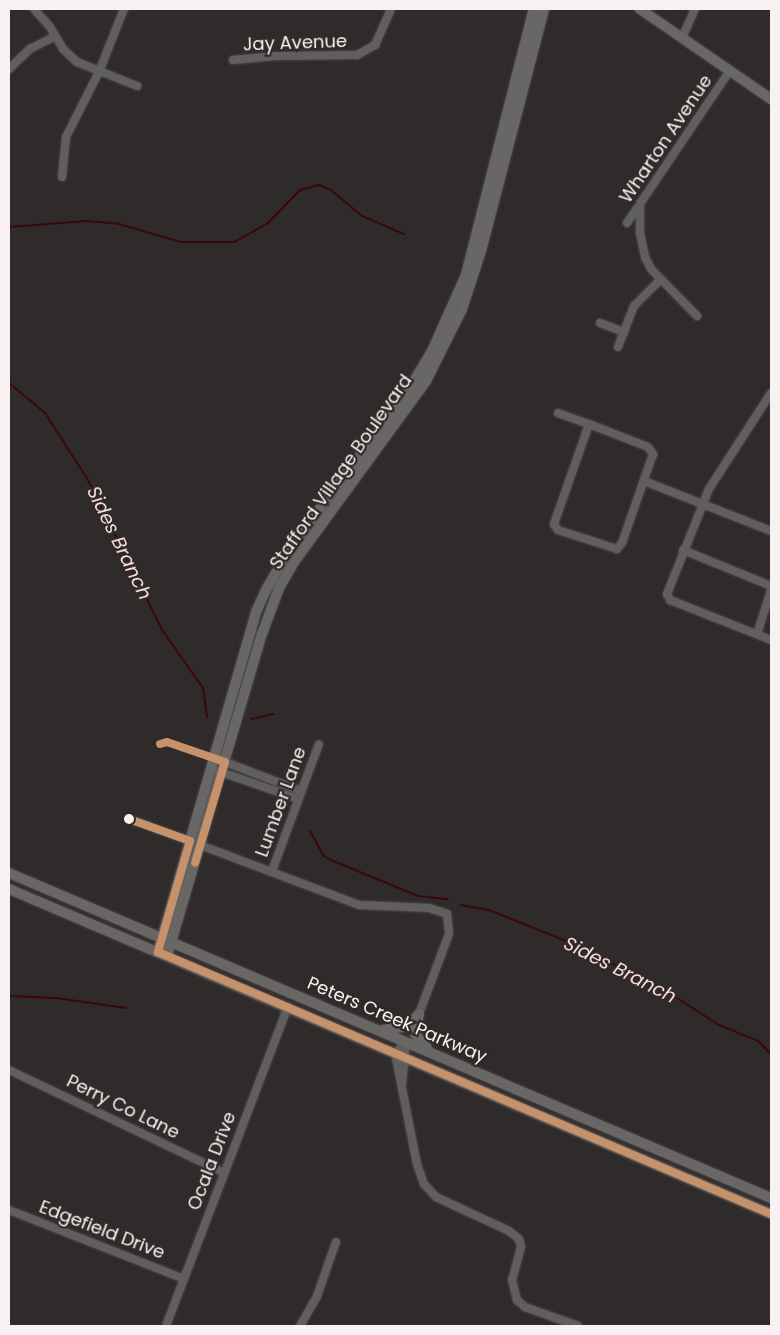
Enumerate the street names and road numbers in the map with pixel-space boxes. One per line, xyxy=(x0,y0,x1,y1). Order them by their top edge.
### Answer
street label: Jay Avenue xyxy=(243,30,347,56)
street label: Wharton Avenue xyxy=(615,71,717,207)
street label: Stafford Village Boulevard xyxy=(265,370,417,574)
street label: Lumber Lane xyxy=(251,744,311,860)
street label: Peters Creek Parkway xyxy=(304,972,490,1068)
street label: Perry Co Lane xyxy=(63,1070,183,1144)
street label: Ocala Drive xyxy=(183,1109,241,1213)
street label: Edgefield Drive xyxy=(36,1196,168,1264)

